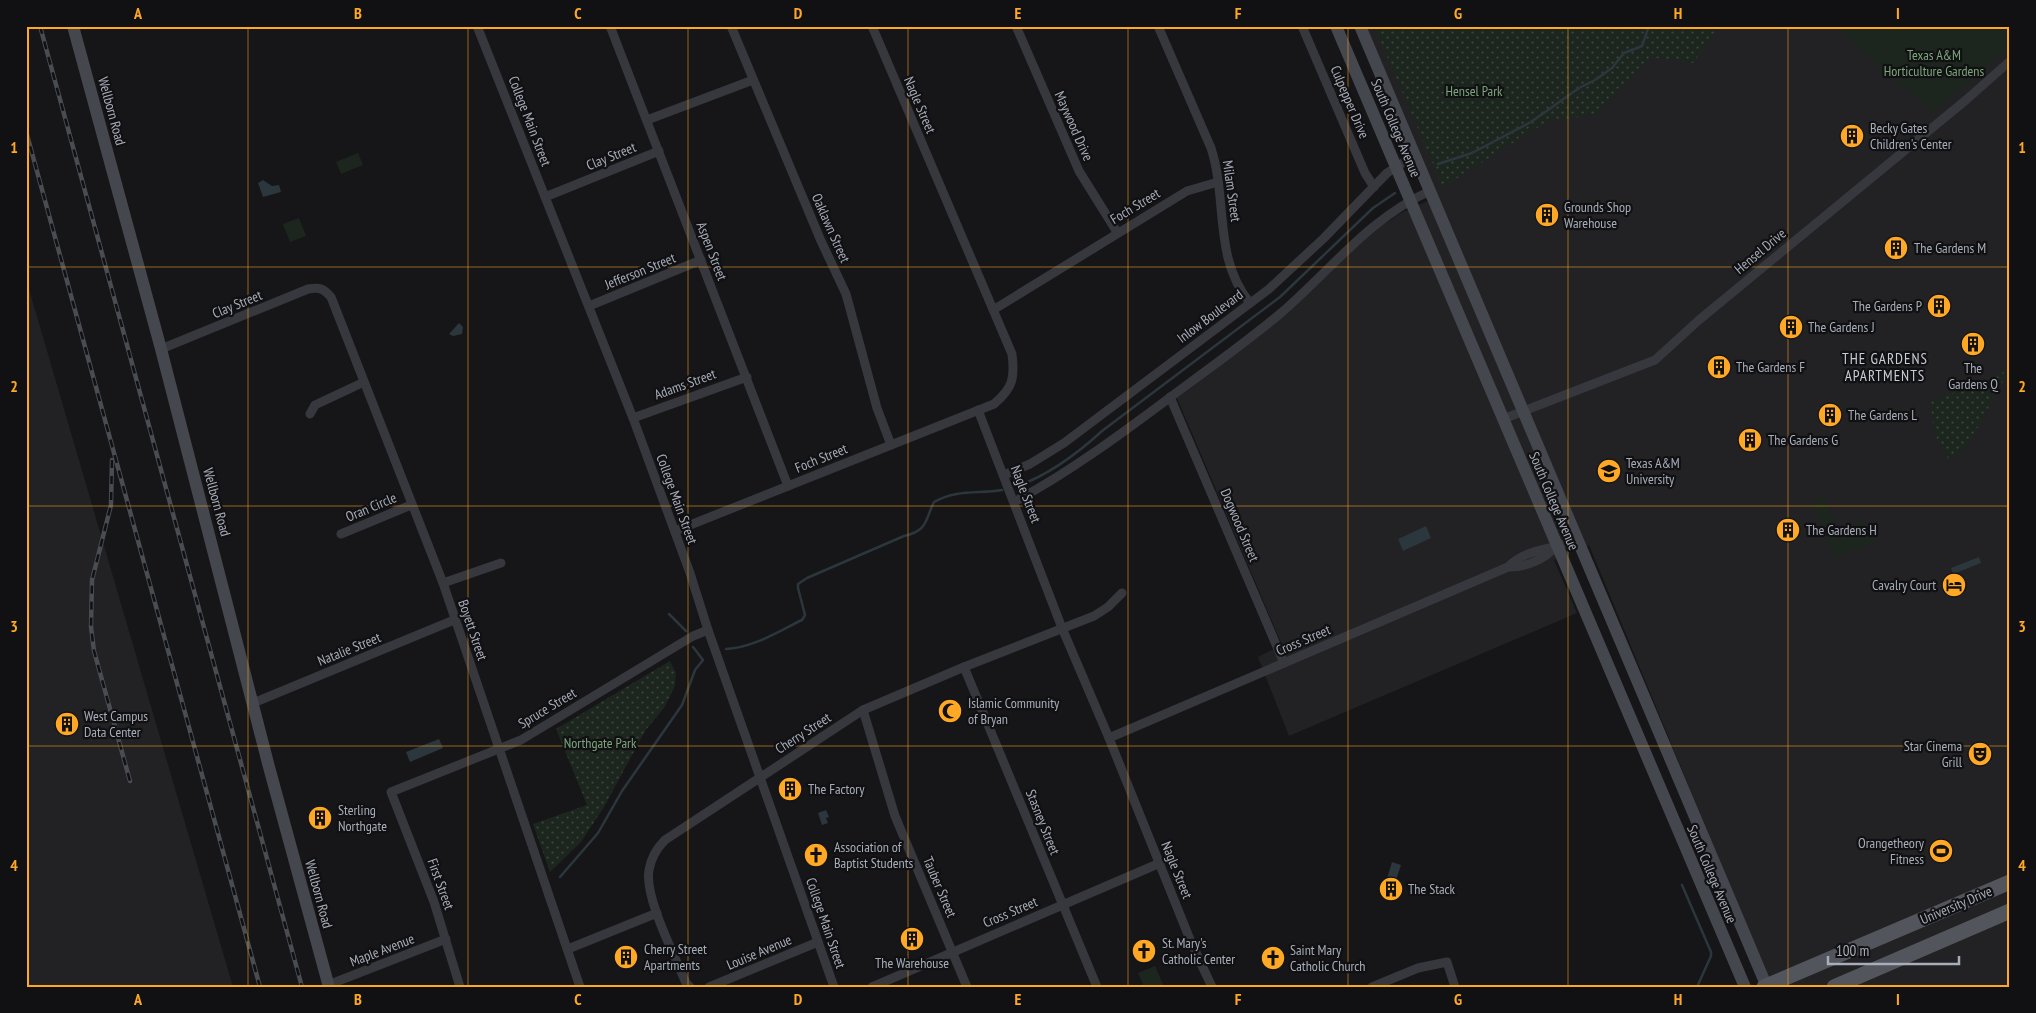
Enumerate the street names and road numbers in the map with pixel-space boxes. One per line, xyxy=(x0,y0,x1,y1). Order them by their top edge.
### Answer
street label: Culpepper Drive xyxy=(1327,63,1374,141)
street label: College Main Street xyxy=(505,74,555,169)
street label: Nagle Street xyxy=(900,74,940,136)
street label: Wellborn Road xyxy=(94,75,130,147)
street label: South College Avenue xyxy=(1367,76,1425,180)
street label: Maywood Drive xyxy=(1051,88,1097,164)
street label: Clay Street xyxy=(583,138,639,174)
street label: Milam Street xyxy=(1219,159,1245,223)
street label: Foch Street xyxy=(1107,184,1163,228)
street label: Oaklawn Street xyxy=(808,191,854,266)
street label: Aspen Street xyxy=(693,219,731,283)
street label: Hensel Drive xyxy=(1731,224,1790,278)
street label: Jefferson Street xyxy=(601,249,678,294)
street label: Inlow Boulevard xyxy=(1173,285,1247,347)
street label: Clay Street xyxy=(209,286,265,322)
street label: Adams Street xyxy=(652,365,718,403)
street label: Foch Street xyxy=(792,439,850,477)
street label: South College Avenue xyxy=(1525,449,1583,553)
street label: College Main Street xyxy=(652,451,702,547)
street label: Nagle Street xyxy=(1007,463,1045,525)
street label: Wellborn Road xyxy=(199,466,235,538)
street label: Dogwood Street xyxy=(1217,486,1264,564)
street label: Oran Circle xyxy=(343,488,399,526)
street label: Boyett Street xyxy=(454,597,492,663)
street label: Cross Street xyxy=(1273,620,1333,660)
street label: Natalie Street xyxy=(315,628,383,670)
street label: Spruce Street xyxy=(515,684,579,732)
street label: Cherry Street xyxy=(772,708,834,758)
street label: Stasney Street xyxy=(1022,787,1064,857)
street label: South College Avenue xyxy=(1683,822,1741,926)
street label: Nagle Street xyxy=(1157,839,1197,901)
street label: Tauber Street xyxy=(919,854,961,920)
street label: First Street xyxy=(423,856,459,912)
street label: Wellborn Road xyxy=(301,858,337,930)
street label: College Main Street xyxy=(802,875,850,971)
street label: University Drive xyxy=(1917,882,1995,928)
street label: Cross Street xyxy=(980,892,1040,932)
street label: Maple Avenue xyxy=(347,929,417,971)
street label: Louise Avenue xyxy=(724,930,794,974)

